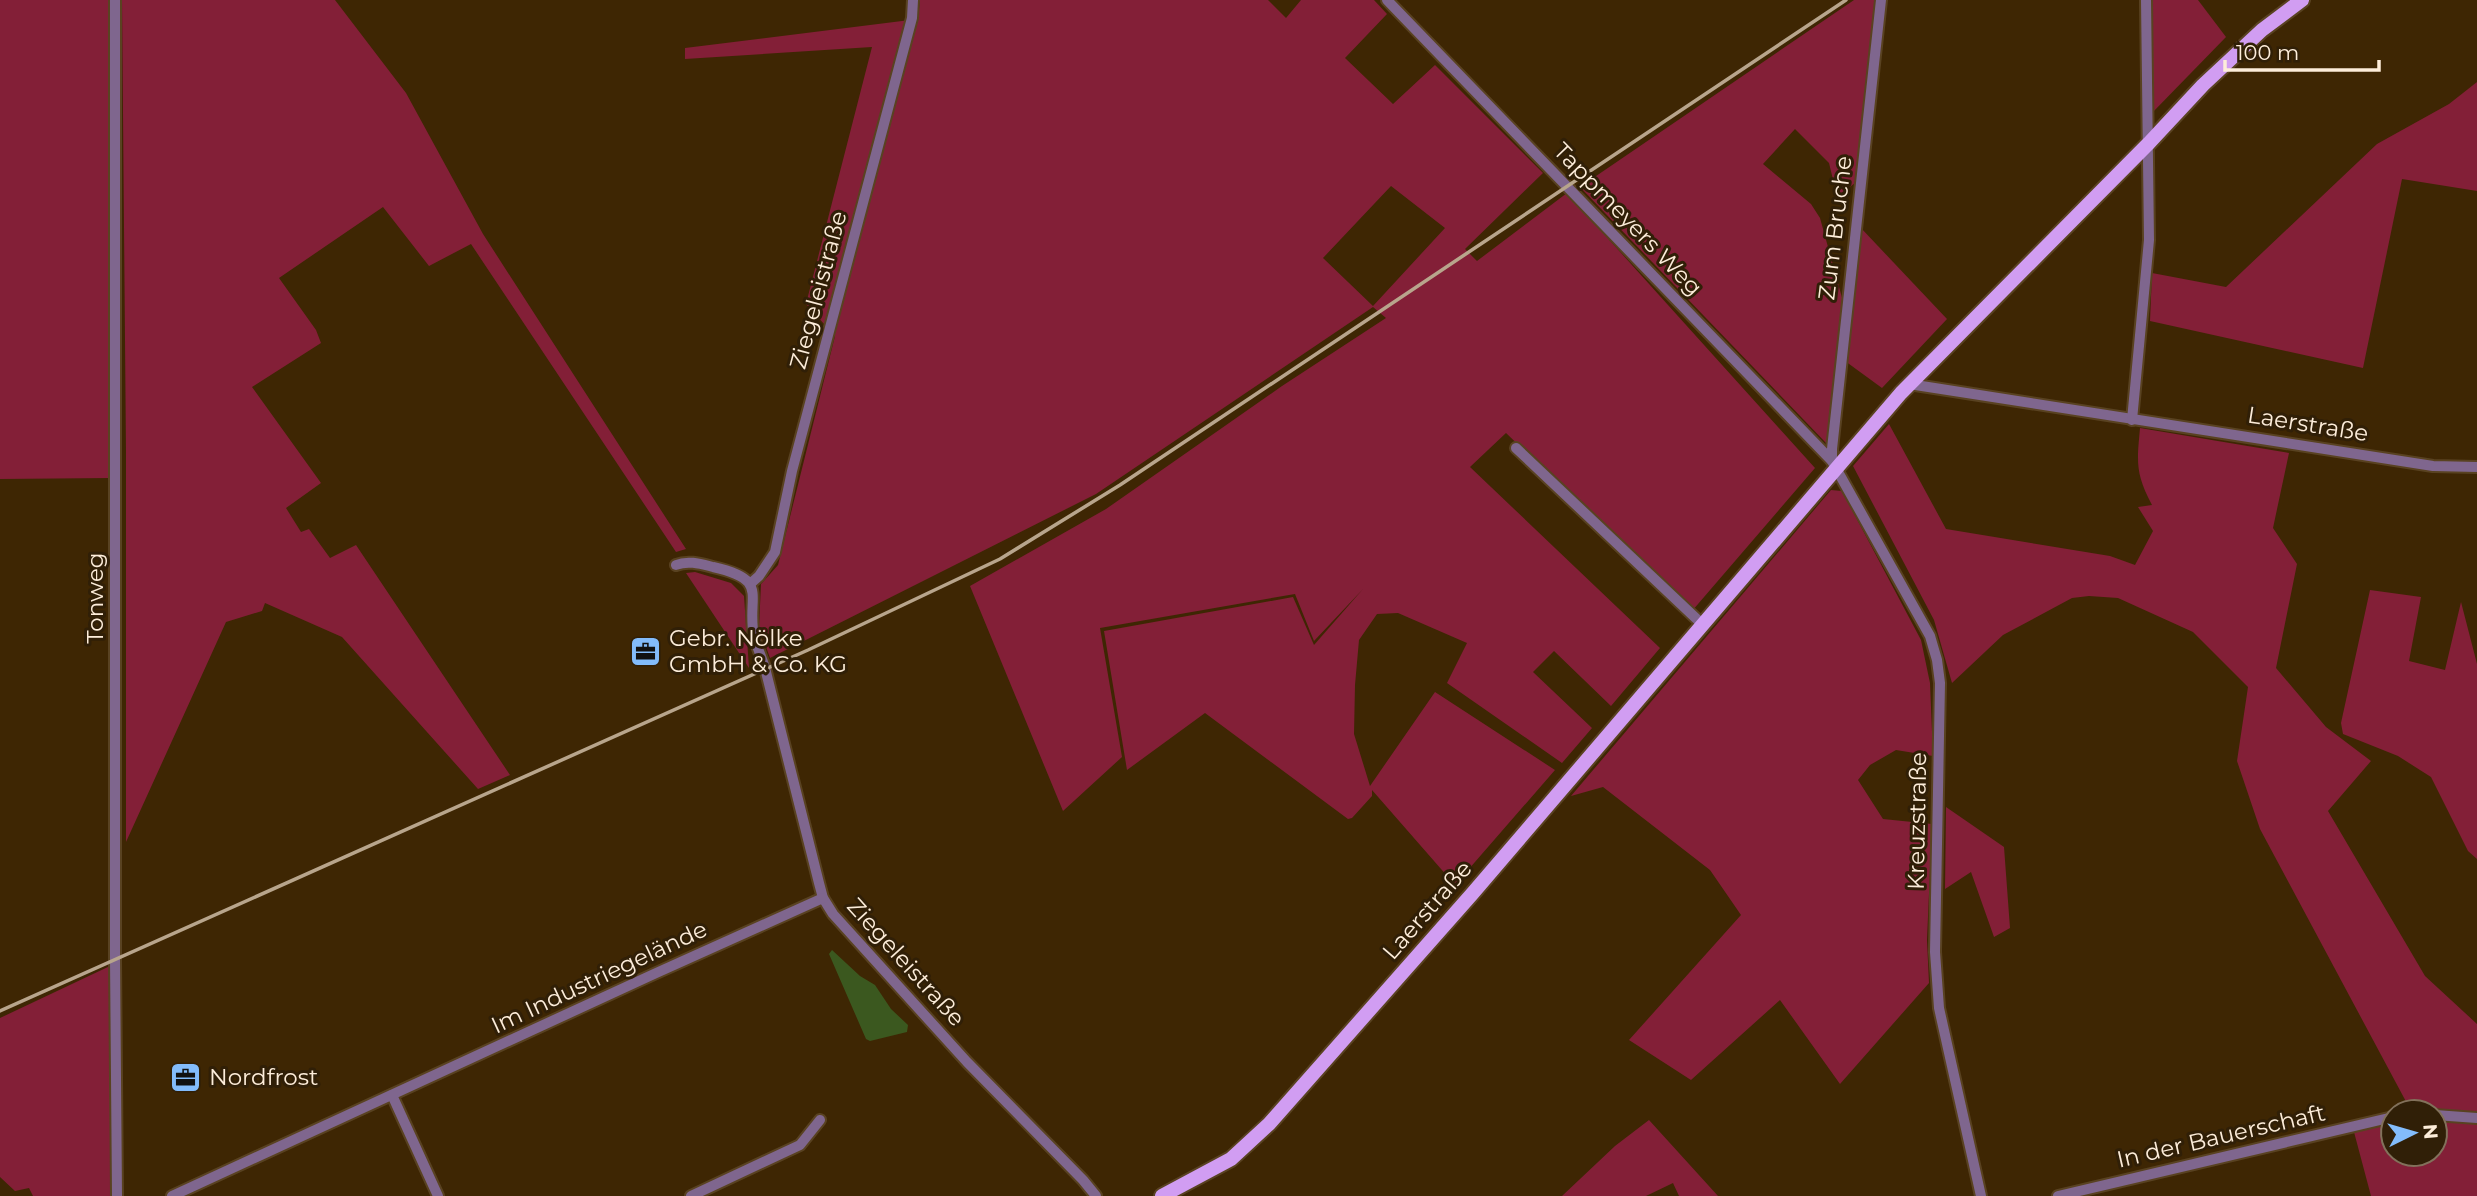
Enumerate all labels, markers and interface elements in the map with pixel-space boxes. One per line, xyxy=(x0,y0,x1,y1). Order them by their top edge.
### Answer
scale bar xyxy=(2225,28,2379,72)
text: 100 m xyxy=(2236,40,2299,65)
street label: Tappmeyers Weg xyxy=(1548,137,1708,301)
street label: Zum Bruche xyxy=(1812,154,1858,302)
street label: Ziegeleistraße xyxy=(783,208,853,372)
street label: Laerstraße xyxy=(2246,401,2370,447)
street label: Tonweg xyxy=(81,552,109,644)
place label: Gebr. Nölke GmbH & Co. KG xyxy=(669,624,847,678)
office icon: Gebr. Nölke GmbH & Co. KG xyxy=(629,634,663,668)
street label: Kreuzstraße xyxy=(1902,752,1932,890)
street label: Laerstraße xyxy=(1376,855,1478,965)
street label: Ziegeleistraße xyxy=(841,892,971,1032)
street label: Im Industriegelände xyxy=(487,915,711,1039)
office icon: Nordfrost xyxy=(169,1060,203,1094)
place label: Nordfrost xyxy=(209,1063,318,1091)
street label: In der Bauerschaft xyxy=(2114,1098,2328,1174)
north arrow xyxy=(2379,1098,2449,1168)
text: N xyxy=(2418,1123,2443,1140)

